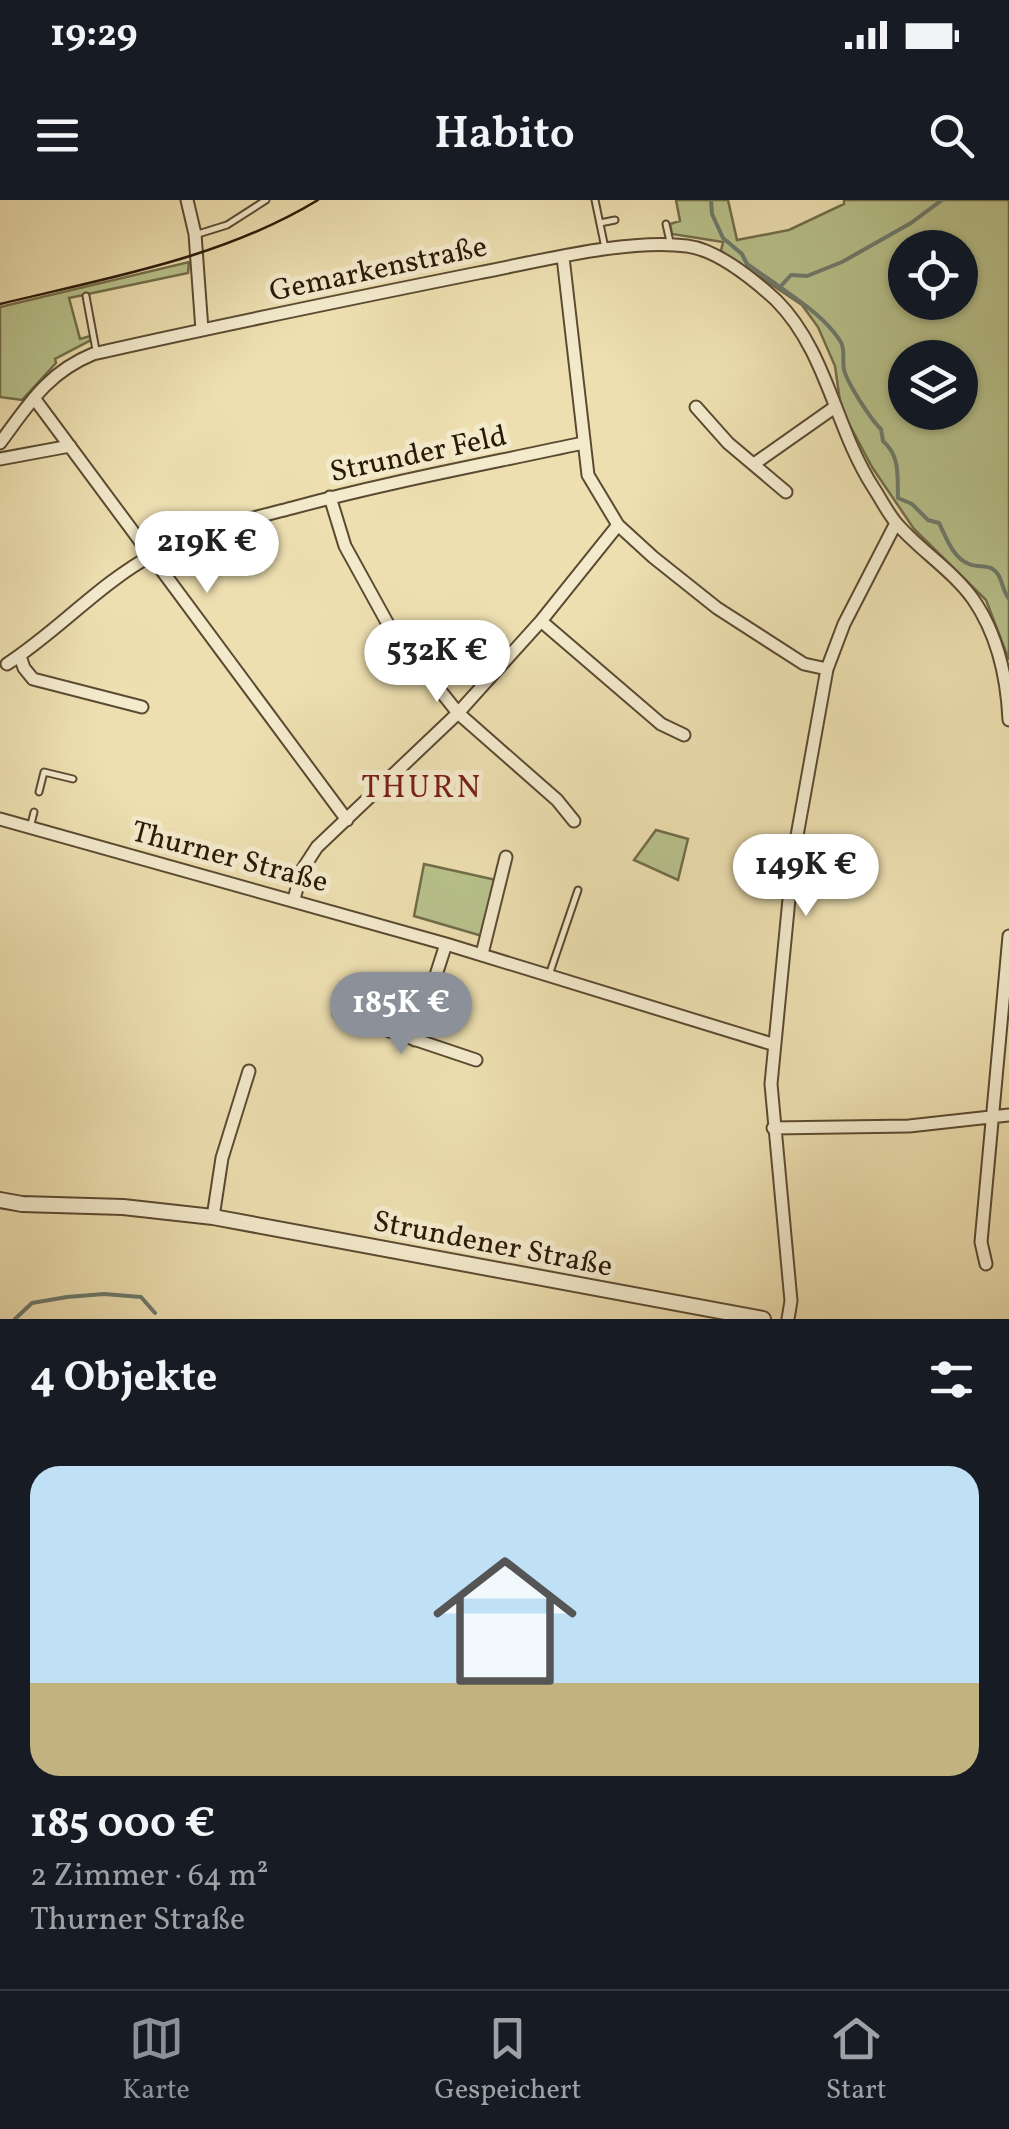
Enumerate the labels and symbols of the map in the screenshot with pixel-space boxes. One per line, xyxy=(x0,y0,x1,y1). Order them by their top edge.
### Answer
street label: Gemarkenstraße xyxy=(266,226,491,314)
street label: Strunder Feld xyxy=(326,416,511,494)
pin: 219K € xyxy=(126,511,288,596)
pin: 532K € xyxy=(356,620,518,705)
district label: THURN xyxy=(361,767,483,811)
street label: Thurner Straße xyxy=(127,812,332,904)
pin: 149K € xyxy=(725,834,887,919)
pin: 185K € xyxy=(320,972,482,1057)
street label: Strundener Straße xyxy=(369,1201,616,1289)

